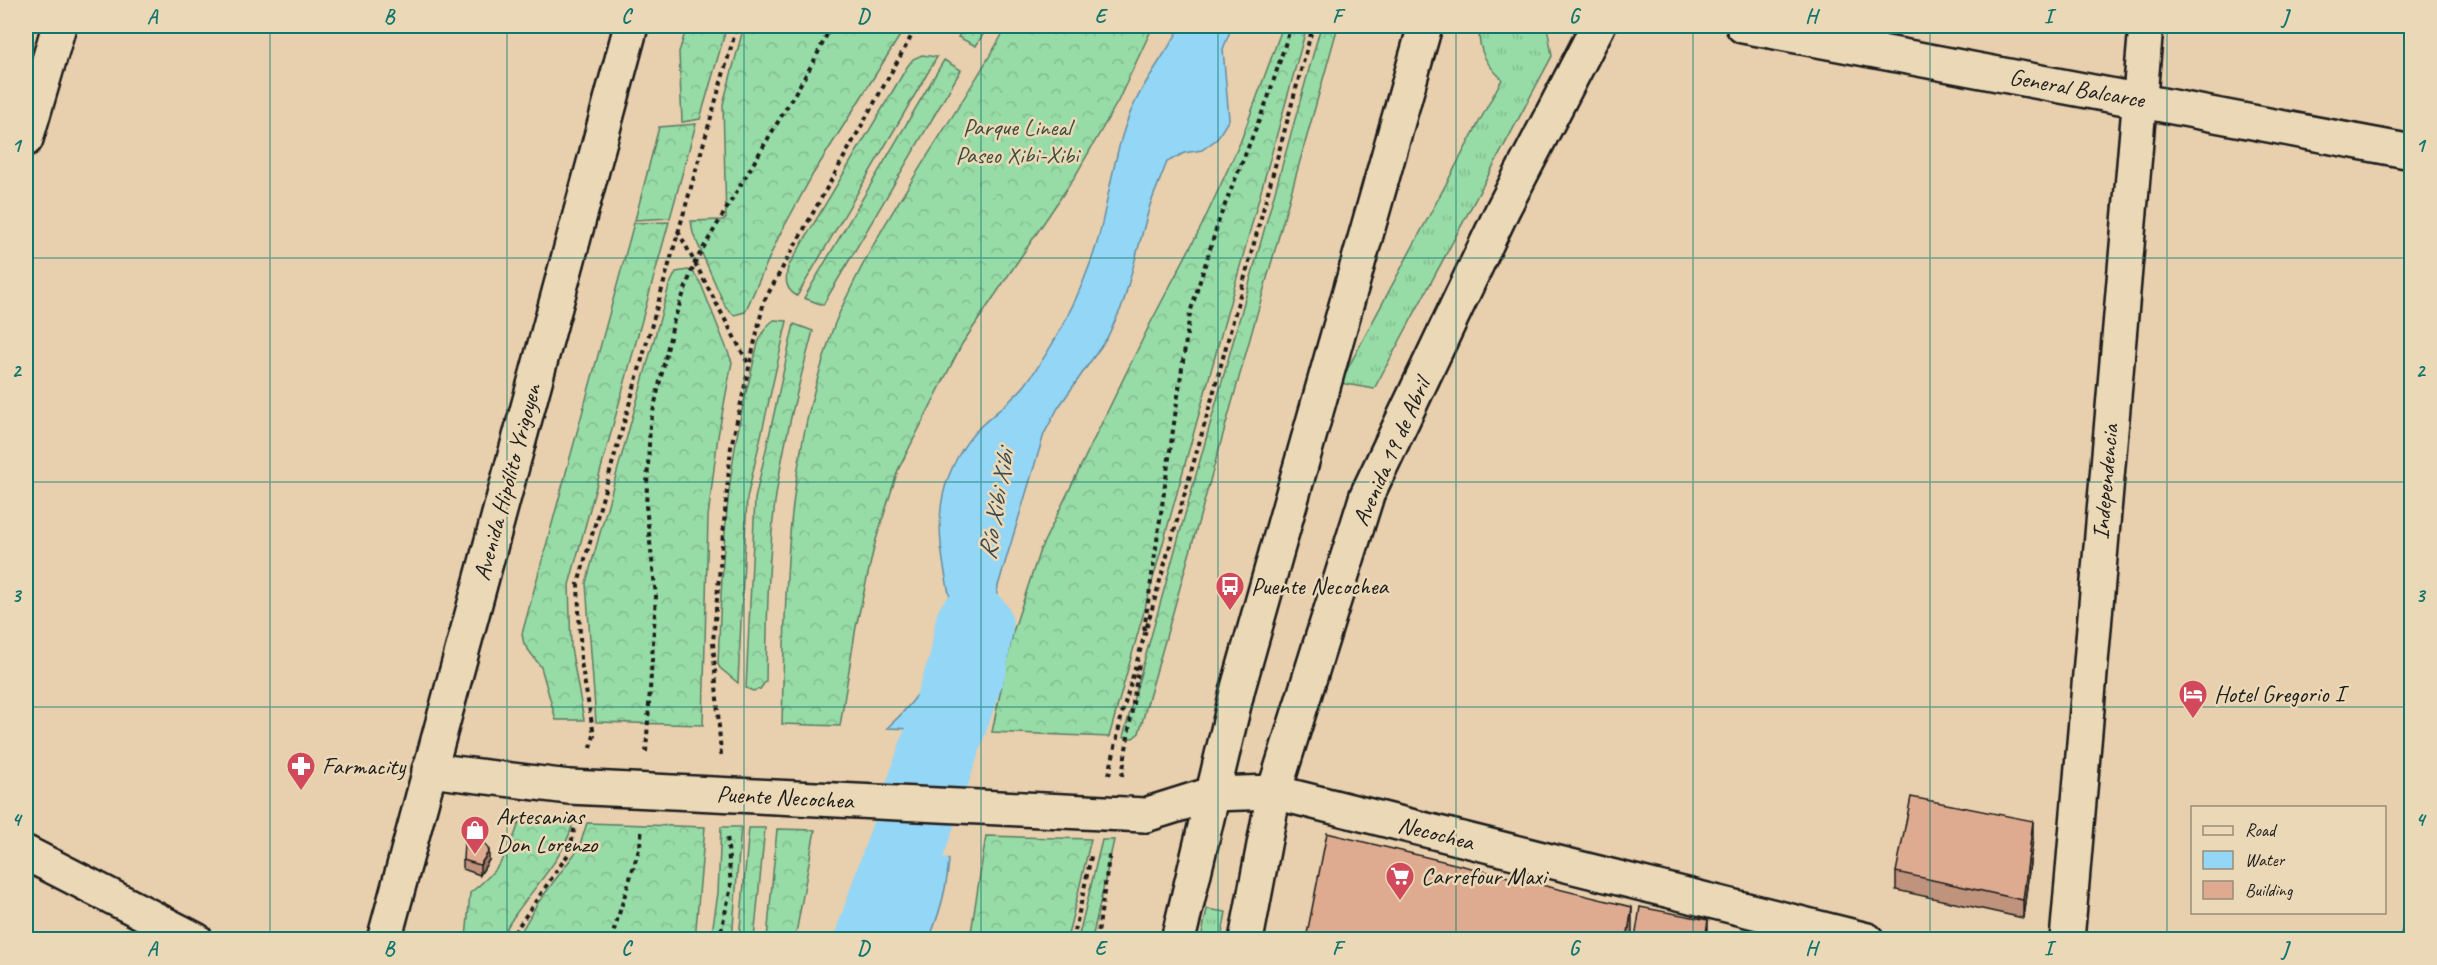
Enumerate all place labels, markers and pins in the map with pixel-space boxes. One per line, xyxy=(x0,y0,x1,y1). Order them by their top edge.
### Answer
bus stop icon: Puente Necochea xyxy=(1214,570,1246,612)
place label: Puente Necochea xyxy=(1251,571,1390,601)
hotel icon: Hotel Gregorio I xyxy=(2177,678,2209,720)
place label: Hotel Gregorio I xyxy=(2214,679,2349,709)
pharmacy icon: Farmacity xyxy=(285,750,317,792)
place label: Farmacity xyxy=(322,751,407,781)
place label: Artesanias Don Lorenzo xyxy=(496,801,599,859)
shop icon: Artesanias Don Lorenzo xyxy=(459,814,491,856)
supermarket icon: Carrefour Maxi xyxy=(1384,860,1416,902)
place label: Carrefour Maxi xyxy=(1421,861,1550,891)

